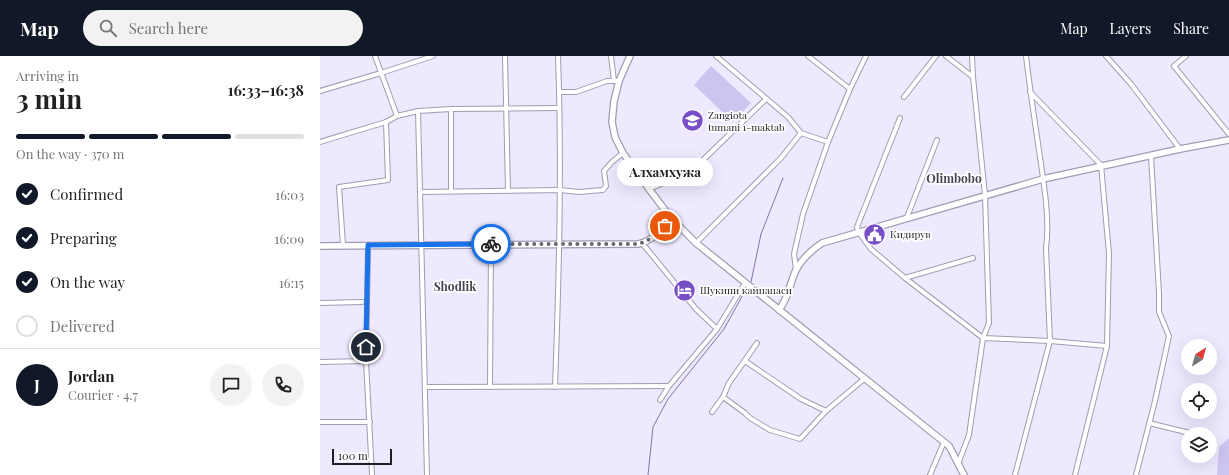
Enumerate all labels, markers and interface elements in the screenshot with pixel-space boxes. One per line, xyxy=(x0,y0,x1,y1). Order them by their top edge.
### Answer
search box xyxy=(83,10,363,46)
text: Map xyxy=(20,15,59,41)
icon: search xyxy=(97,17,119,39)
text: Search here xyxy=(129,18,208,38)
text: Map xyxy=(1060,19,1088,38)
text: Layers xyxy=(1110,19,1151,38)
text: Share xyxy=(1173,19,1209,38)
text: Arriving in xyxy=(16,67,79,84)
text: 16:33–16:38 xyxy=(228,80,304,100)
text: 3 min xyxy=(16,81,82,116)
school or university icon: Zangiota tumani 1-maktab xyxy=(679,108,705,134)
place label: Zangiota tumani 1-maktab xyxy=(708,108,785,134)
text: On the way · 370 m xyxy=(16,145,124,162)
callout: Алхамхужа xyxy=(617,158,713,186)
text: Алхамхужа xyxy=(629,163,701,180)
district label: Olimbobo xyxy=(926,170,982,186)
icon: check xyxy=(16,183,38,205)
text: Confirmed xyxy=(50,184,123,204)
text: 16:03 xyxy=(275,186,304,203)
pin xyxy=(648,209,682,243)
icon: bag xyxy=(654,215,676,237)
public building icon: Кидирув xyxy=(861,221,887,247)
courier xyxy=(471,224,511,264)
icon: check xyxy=(16,227,38,249)
place label: Кидирув xyxy=(890,227,931,241)
text: Preparing xyxy=(50,228,117,248)
text: 16:09 xyxy=(275,230,304,247)
icon: bike xyxy=(480,233,502,255)
icon: check xyxy=(16,271,38,293)
text: On the way xyxy=(50,272,125,292)
text: 16:15 xyxy=(279,274,304,291)
hotel icon: Шукини кайнанаси xyxy=(672,277,698,303)
district label: Shodlik xyxy=(434,278,477,294)
place label: Шукини кайнанаси xyxy=(700,283,792,297)
text: Delivered xyxy=(50,316,115,336)
pin xyxy=(349,330,383,364)
icon: home xyxy=(355,336,377,358)
north arrow xyxy=(1181,339,1217,375)
map controls xyxy=(1181,339,1217,463)
button: chat xyxy=(210,364,252,406)
button: phone xyxy=(262,364,304,406)
text: Jordan xyxy=(68,366,114,386)
text: J xyxy=(34,375,40,395)
button: locate xyxy=(1181,383,1217,419)
text: Courier · 4.7 xyxy=(68,386,138,403)
button: layers xyxy=(1181,427,1217,463)
scale bar xyxy=(332,447,392,466)
text: 100 m xyxy=(338,448,368,463)

